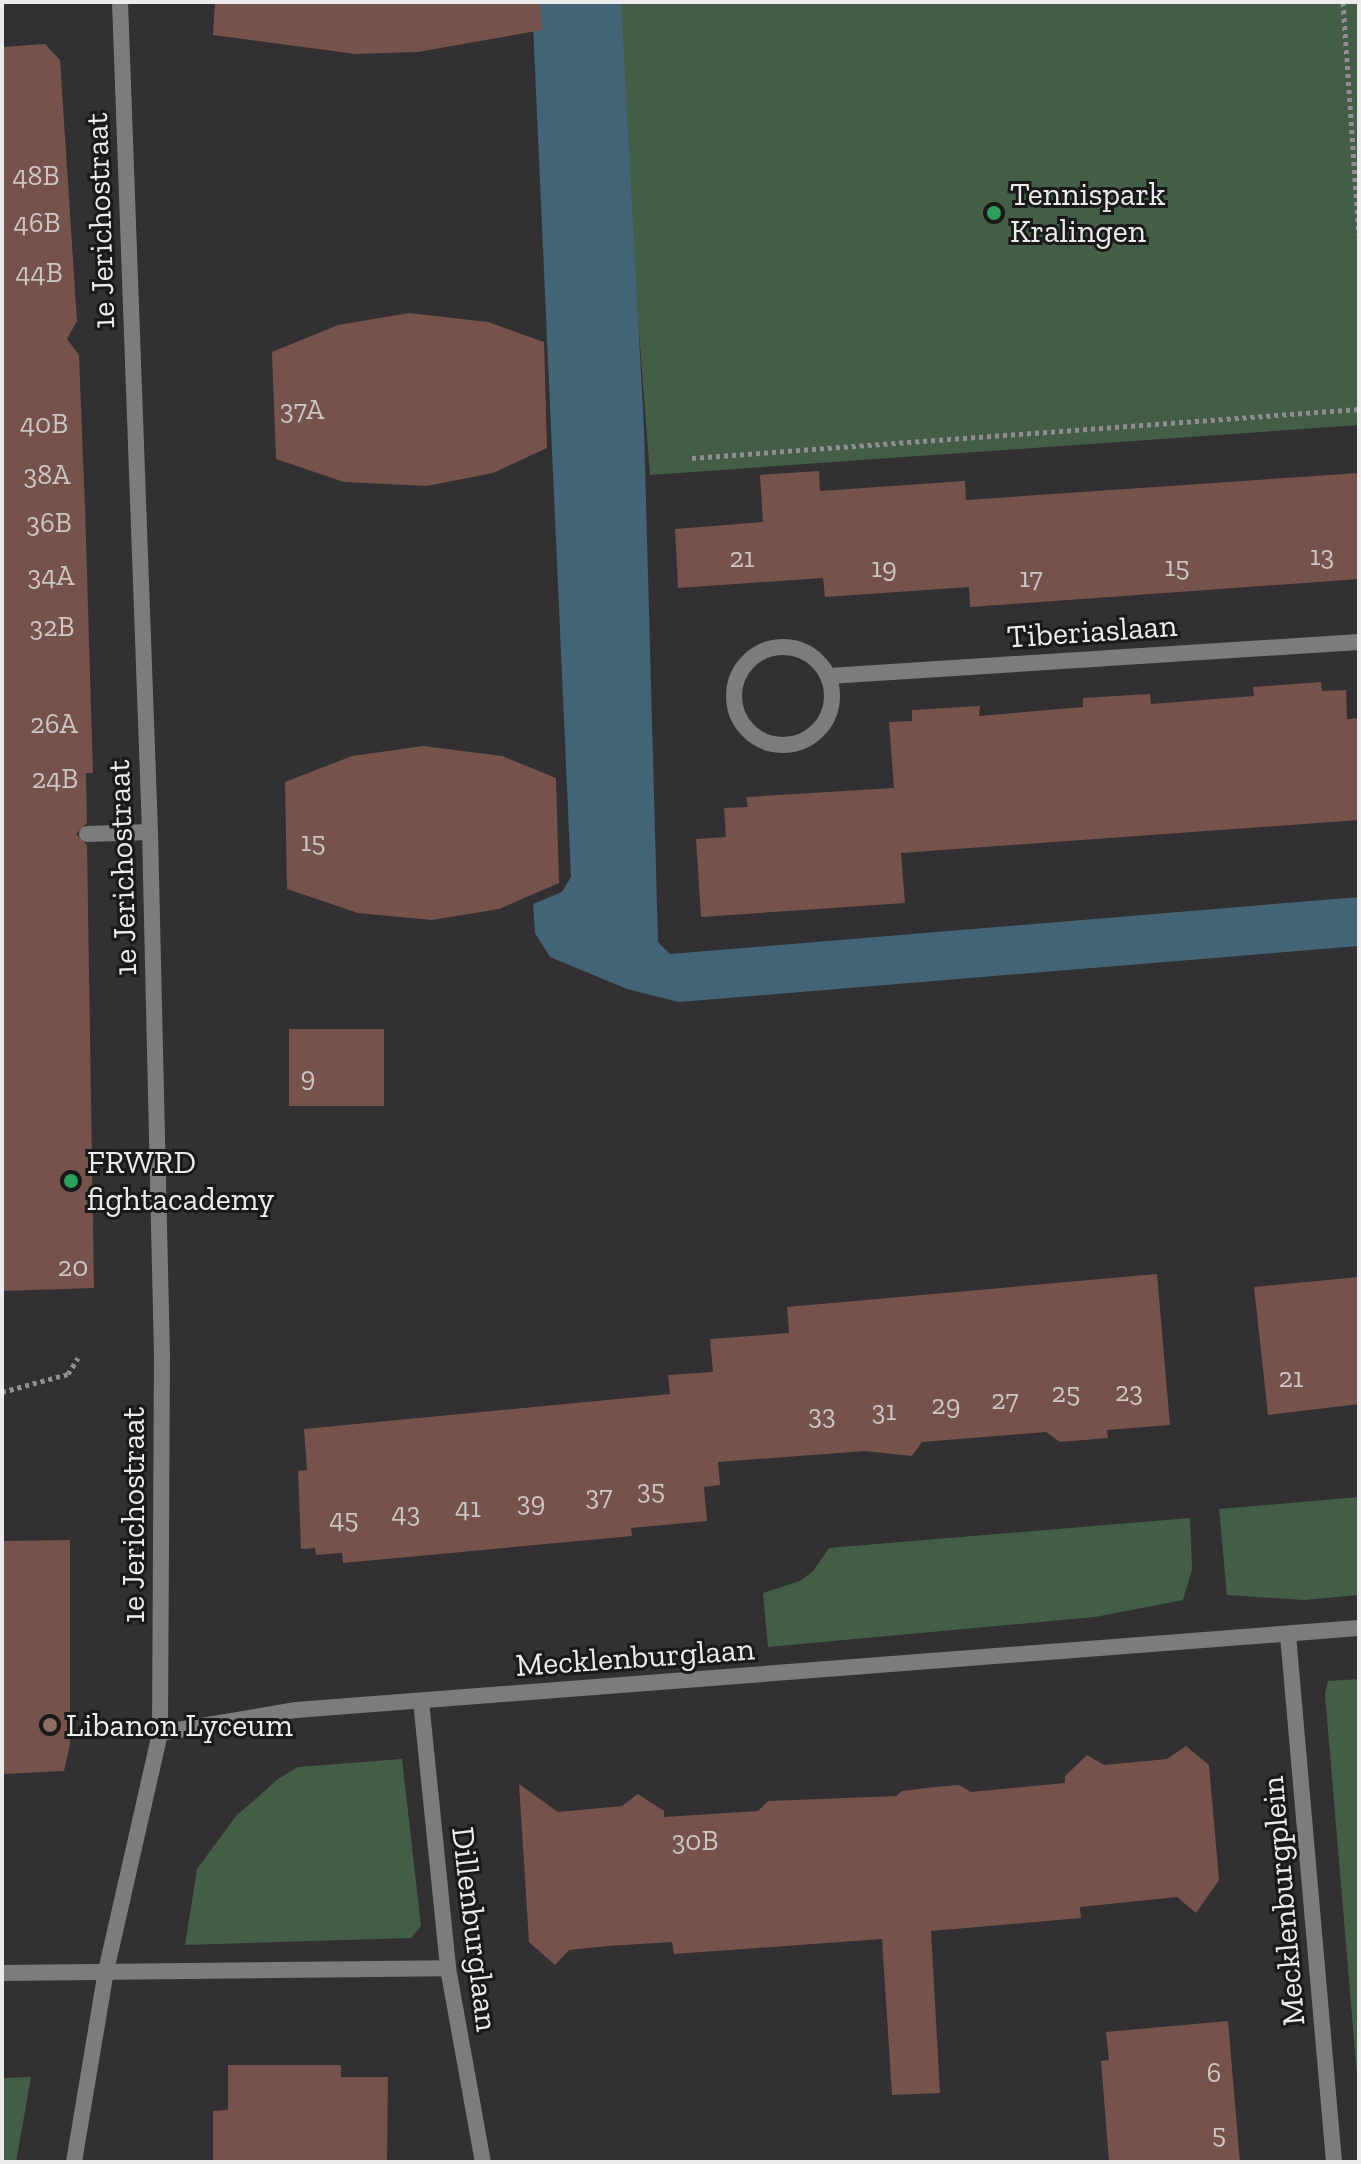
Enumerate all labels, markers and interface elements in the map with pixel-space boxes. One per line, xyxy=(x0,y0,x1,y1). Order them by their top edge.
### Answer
street label: 1e Jerichostraat xyxy=(77,112,123,330)
house number: 48B xyxy=(12,159,60,193)
place label: Tennispark Kralingen xyxy=(1010,176,1165,251)
marker: Tennispark Kralingen xyxy=(985,204,1003,222)
house number: 46B xyxy=(14,206,60,240)
house number: 44B xyxy=(15,256,63,290)
house number: 37A xyxy=(280,393,324,427)
house number: 40B xyxy=(20,407,68,441)
house number: 38A xyxy=(24,458,70,492)
house number: 36B xyxy=(26,506,72,540)
house number: 13 xyxy=(1310,539,1334,573)
house number: 21 xyxy=(729,541,755,575)
house number: 15 xyxy=(1164,550,1190,584)
house number: 19 xyxy=(871,551,897,585)
house number: 34A xyxy=(28,559,74,593)
house number: 17 xyxy=(1019,561,1043,595)
street label: Tiberiaslaan xyxy=(1006,606,1178,656)
house number: 32B xyxy=(29,610,75,644)
house number: 26A xyxy=(30,707,78,741)
street label: 1e Jerichostraat xyxy=(99,759,145,977)
house number: 24B xyxy=(32,762,78,796)
house number: 15 xyxy=(300,825,326,859)
house number: 9 xyxy=(301,1060,315,1094)
place label: FRWRD fightacademy xyxy=(87,1144,274,1219)
marker: FRWRD fightacademy xyxy=(62,1172,80,1190)
house number: 20 xyxy=(58,1250,88,1284)
house number: 21 xyxy=(1278,1361,1304,1395)
house number: 23 xyxy=(1115,1375,1143,1409)
house number: 25 xyxy=(1052,1376,1080,1410)
house number: 27 xyxy=(991,1383,1019,1417)
house number: 29 xyxy=(931,1388,961,1422)
house number: 31 xyxy=(872,1394,896,1428)
house number: 33 xyxy=(808,1398,836,1432)
street label: 1e Jerichostraat xyxy=(114,1406,152,1624)
house number: 35 xyxy=(637,1473,665,1507)
house number: 37 xyxy=(586,1479,612,1513)
house number: 39 xyxy=(517,1485,545,1519)
house number: 41 xyxy=(455,1491,481,1525)
house number: 43 xyxy=(392,1496,420,1530)
house number: 45 xyxy=(329,1502,359,1536)
street label: Mecklenburglaan xyxy=(514,1629,756,1685)
place label: Libanon Lyceum xyxy=(66,1706,293,1744)
marker: Libanon Lyceum xyxy=(41,1716,59,1734)
street label: Mecklenburgplein xyxy=(1253,1775,1313,2027)
house number: 30B xyxy=(672,1824,718,1858)
street label: Dillenburglaan xyxy=(443,1825,507,2033)
house number: 6 xyxy=(1207,2056,1221,2090)
house number: 5 xyxy=(1212,2117,1226,2151)

